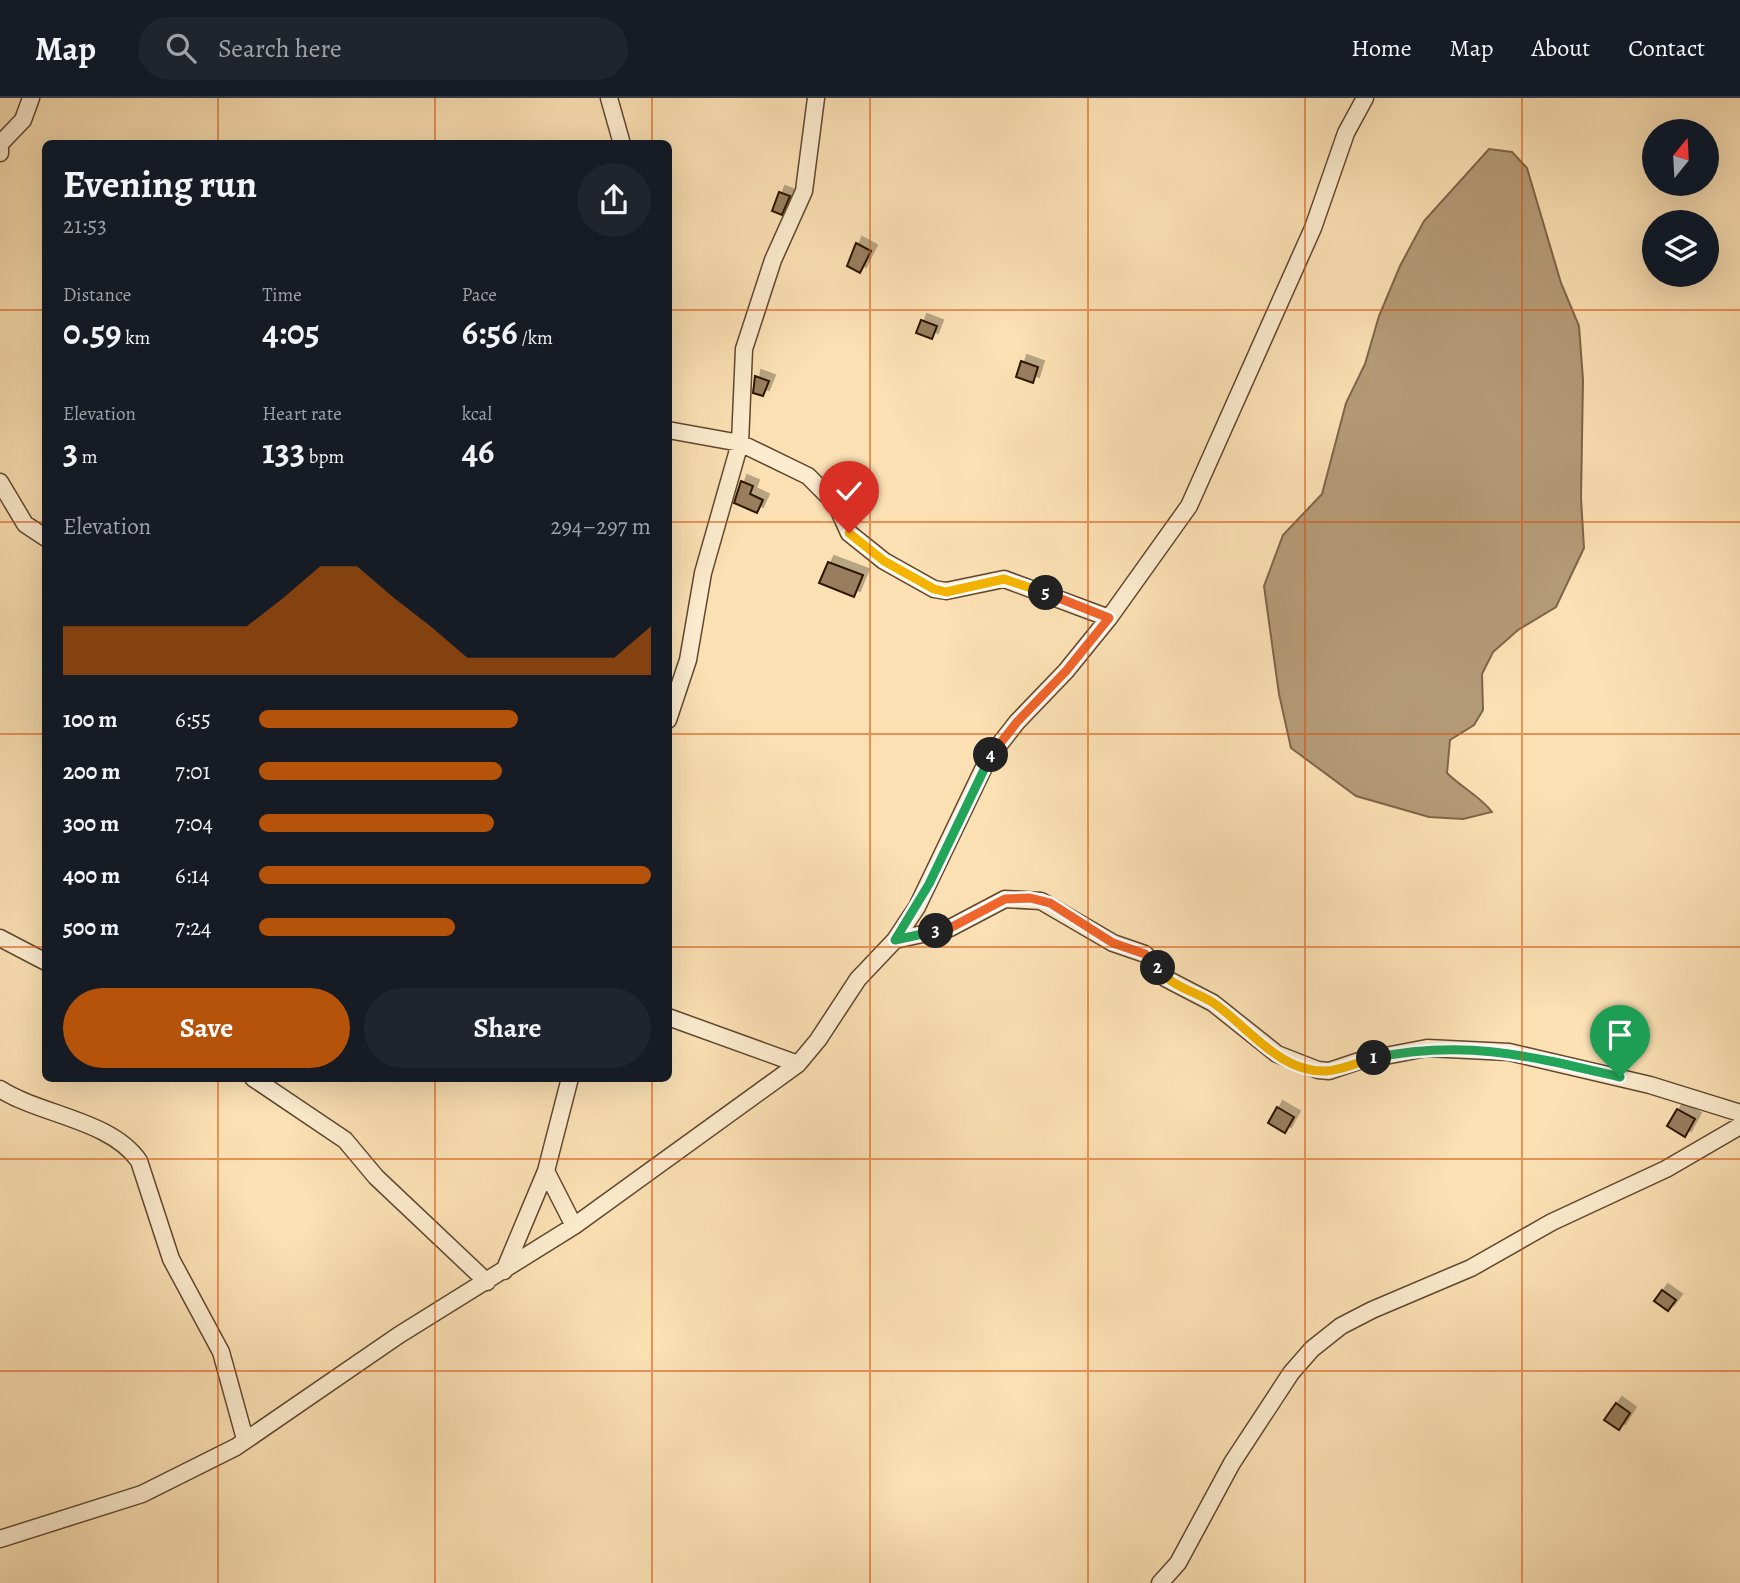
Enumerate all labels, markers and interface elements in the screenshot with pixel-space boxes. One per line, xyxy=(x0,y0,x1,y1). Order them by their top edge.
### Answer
search box xyxy=(138,17,628,80)
text: Map xyxy=(35,26,96,71)
icon: search xyxy=(162,29,200,67)
text: Search here xyxy=(218,31,342,66)
text: Home xyxy=(1351,32,1412,64)
text: Map xyxy=(1450,32,1494,64)
text: About xyxy=(1532,32,1590,64)
text: Contact xyxy=(1628,32,1705,64)
north arrow xyxy=(1642,119,1718,196)
map controls xyxy=(1642,119,1719,287)
text: Evening run xyxy=(63,158,257,210)
button: share xyxy=(577,163,651,237)
text: 21:53 xyxy=(63,210,107,241)
button: layers xyxy=(1642,210,1719,287)
text: Distance xyxy=(63,282,131,308)
text: Time xyxy=(262,282,302,308)
text: Pace xyxy=(462,282,497,308)
text: 0.59 xyxy=(63,308,121,356)
text: 4:05 xyxy=(262,308,320,356)
text: 6:56 xyxy=(462,308,518,356)
text: km xyxy=(121,325,150,351)
text: /km xyxy=(518,325,553,351)
text: Elevation xyxy=(63,401,136,427)
text: Heart rate xyxy=(262,401,342,427)
text: kcal xyxy=(462,401,492,427)
text: 3 xyxy=(63,427,78,475)
text: 133 xyxy=(262,427,305,475)
text: 46 xyxy=(462,427,494,475)
text: m xyxy=(78,444,98,470)
text: bpm xyxy=(305,444,344,470)
pin xyxy=(819,461,879,533)
icon: check xyxy=(830,472,868,510)
text: Elevation xyxy=(63,511,151,542)
text: 294–297 m xyxy=(550,511,651,542)
pin: 5 xyxy=(1028,575,1064,610)
text: 5 xyxy=(1041,579,1050,605)
text: 100 m xyxy=(63,704,118,735)
text: 6:55 xyxy=(175,704,211,735)
pin: 4 xyxy=(974,738,1009,772)
text: 4 xyxy=(986,741,995,767)
text: 200 m xyxy=(63,756,121,787)
text: 7:01 xyxy=(175,756,210,787)
text: 300 m xyxy=(63,808,119,839)
text: 7:04 xyxy=(175,808,213,839)
text: 400 m xyxy=(63,860,120,891)
text: 6:14 xyxy=(175,860,209,891)
text: 500 m xyxy=(63,912,119,943)
text: 7:24 xyxy=(175,912,211,943)
pin: 3 xyxy=(918,914,954,948)
text: 3 xyxy=(931,917,940,943)
pin: 2 xyxy=(1140,950,1176,986)
text: 2 xyxy=(1153,954,1162,980)
button: Save xyxy=(63,988,350,1068)
button: Share xyxy=(364,988,651,1068)
pin xyxy=(1590,1005,1650,1077)
icon: arrive xyxy=(1601,1016,1639,1054)
pin: 1 xyxy=(1356,1040,1392,1076)
text: 1 xyxy=(1370,1044,1377,1070)

